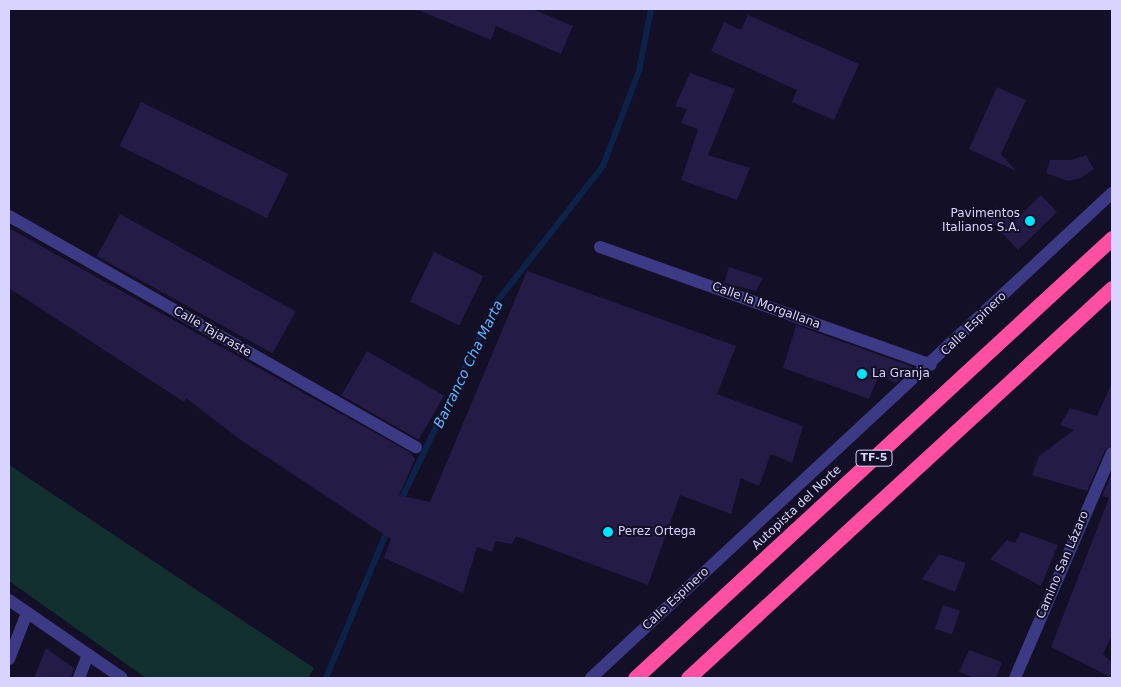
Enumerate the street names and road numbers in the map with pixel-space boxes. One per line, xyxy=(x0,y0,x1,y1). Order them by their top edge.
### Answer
street label: Calle la Morgallana xyxy=(710,280,822,332)
street label: Calle Espinero xyxy=(938,289,1010,359)
street label: Calle Tajaraste xyxy=(170,304,254,360)
road number: TF-5 xyxy=(855,449,893,466)
street label: Autopista del Norte xyxy=(750,463,844,553)
street label: Camino San Lázaro xyxy=(1034,509,1092,621)
street label: Calle Espinero xyxy=(640,565,712,633)

